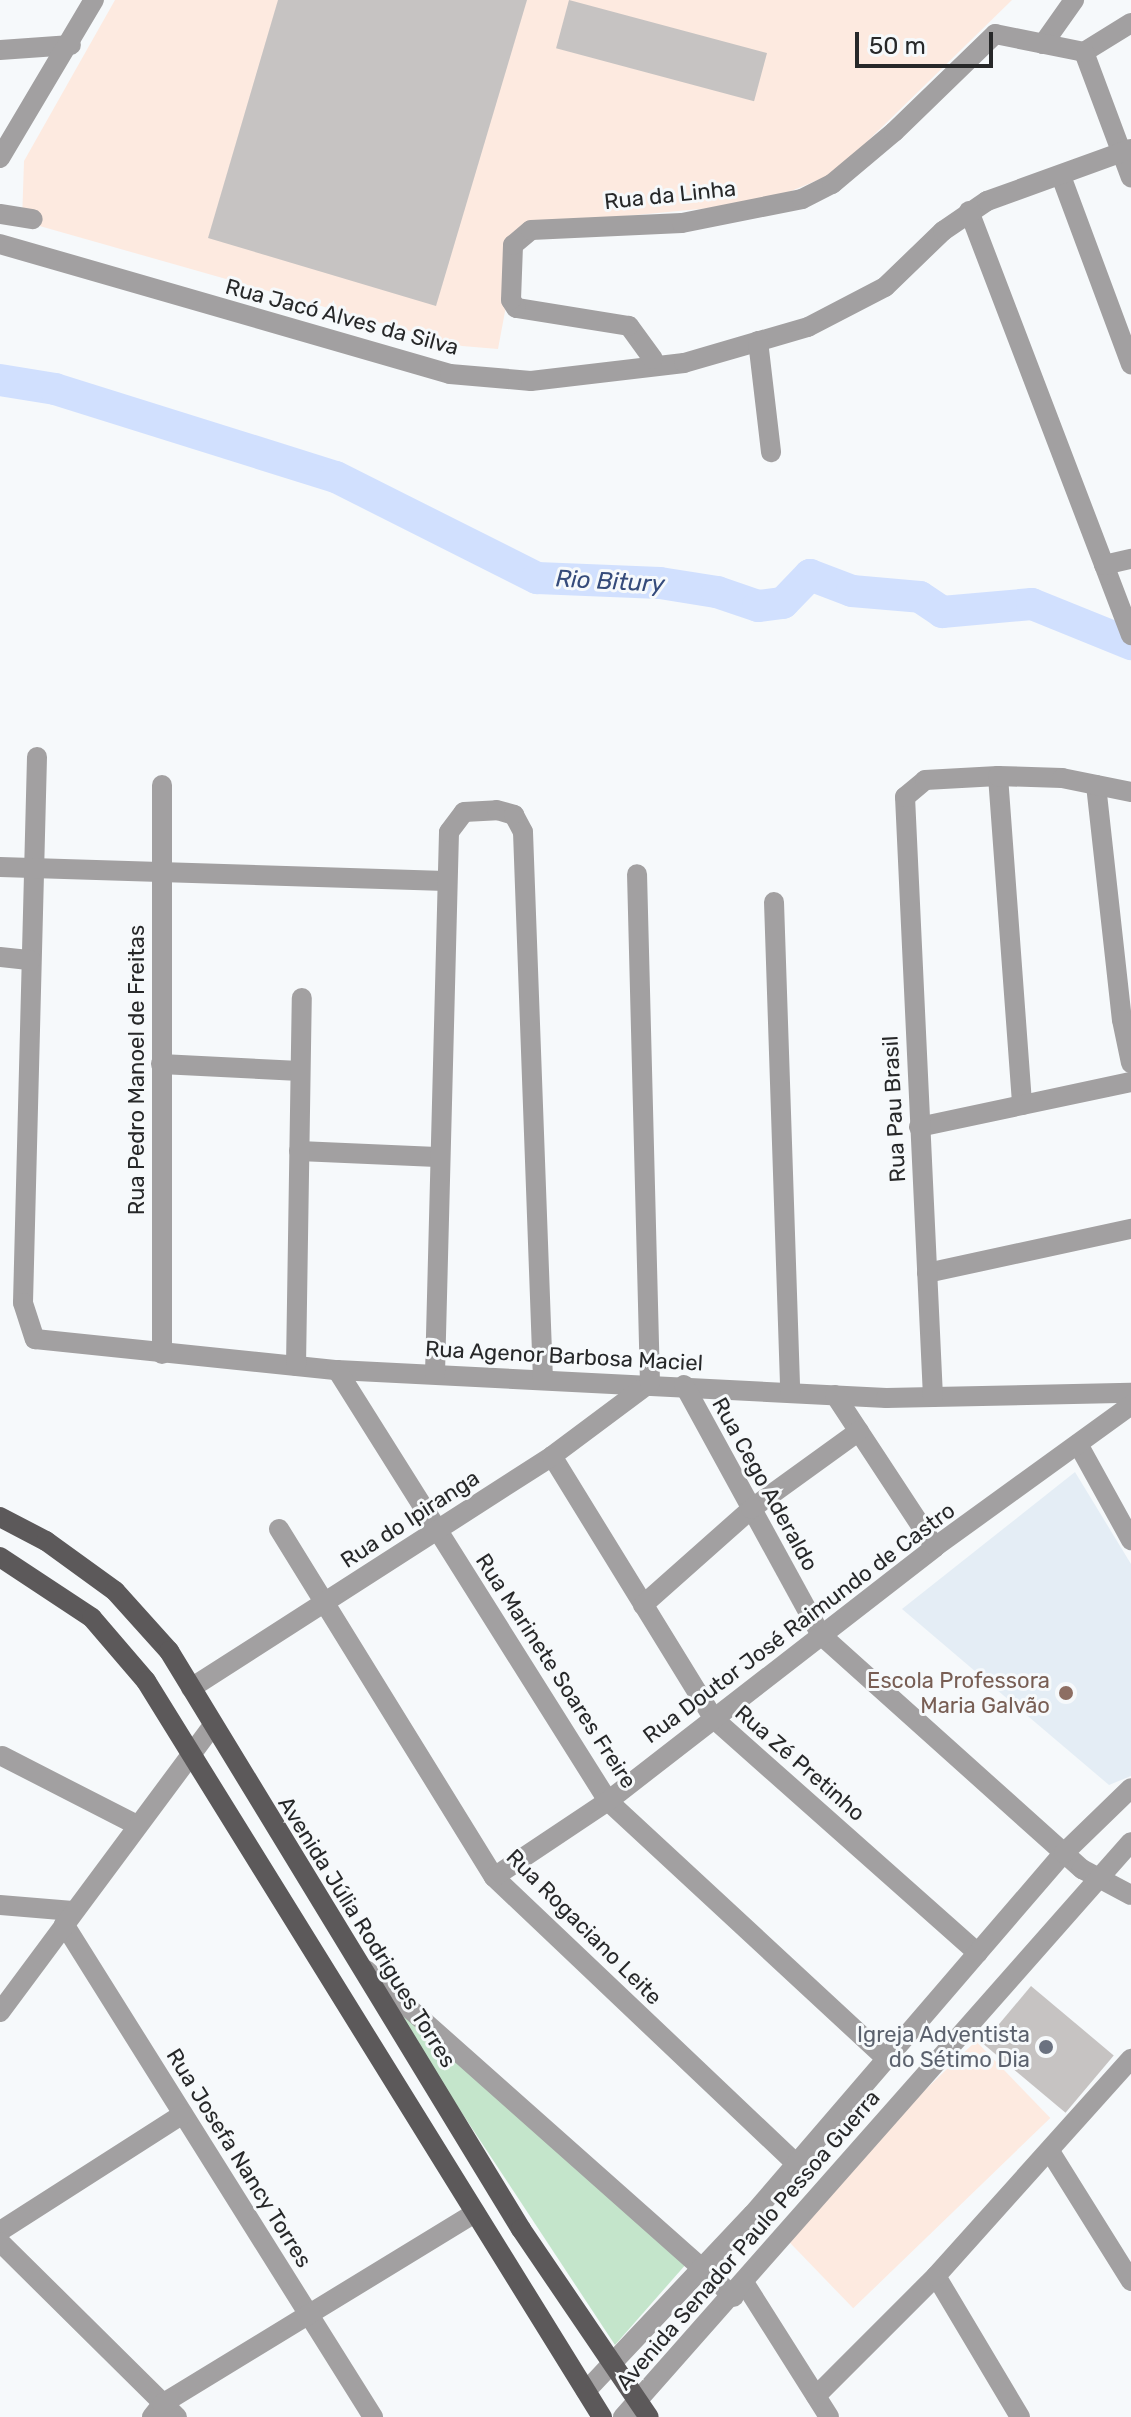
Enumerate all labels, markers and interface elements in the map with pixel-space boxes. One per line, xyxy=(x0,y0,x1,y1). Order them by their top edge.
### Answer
scale bar xyxy=(859,16,997,66)
text: 50 m xyxy=(869,32,926,60)
street label: Rua da Linha xyxy=(603,175,737,215)
street label: Rua Jacó Alves da Silva xyxy=(222,273,462,361)
water label: Rio Bitury xyxy=(555,565,665,599)
street label: Rua Pedro Manoel de Freitas xyxy=(124,925,150,1215)
street label: Rua Pau Brasil xyxy=(877,1035,911,1183)
street label: Rua Agenor Barbosa Maciel xyxy=(424,1336,704,1376)
street label: Rua Cego Aderaldo xyxy=(706,1392,824,1576)
street label: Rua do Ipiranga xyxy=(336,1464,484,1574)
street label: Rua Doutor José Raimundo de Castro xyxy=(638,1497,960,1749)
street label: Rua Marinete Soares Freire xyxy=(470,1549,642,1793)
place label: Escola Professora Maria Galvão xyxy=(867,1667,1050,1718)
marker: Escola Professora Maria Galvão xyxy=(1057,1684,1075,1702)
street label: Rua Zé Pretinho xyxy=(730,1699,870,1827)
street label: Avenida Júlia Rodrigues Torres xyxy=(272,1791,462,2073)
street label: Rua Rogaciano Leite xyxy=(501,1844,667,2010)
place label: Igreja Adventista do Sétimo Dia xyxy=(856,2021,1030,2072)
marker: Igreja Adventista do Sétimo Dia xyxy=(1037,2038,1055,2056)
street label: Rua Josefa Nancy Torres xyxy=(160,2043,318,2273)
street label: Avenida Senador Paulo Pessoa Guerra xyxy=(610,2084,886,2396)

